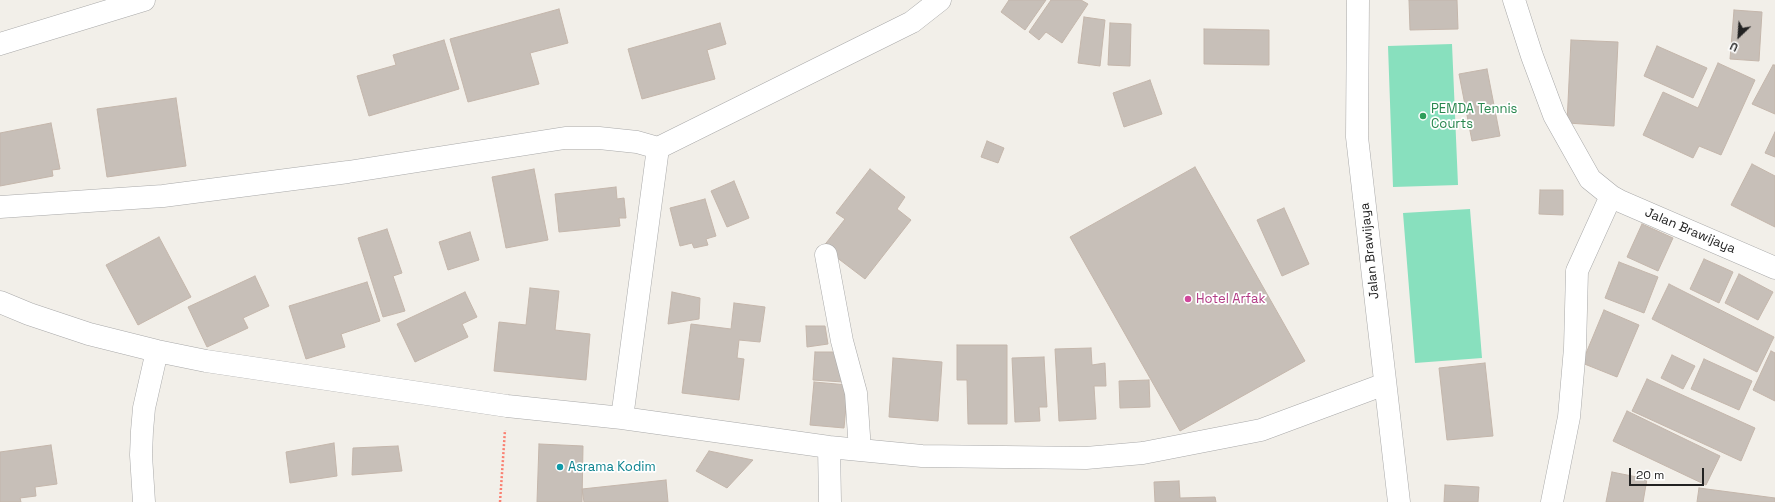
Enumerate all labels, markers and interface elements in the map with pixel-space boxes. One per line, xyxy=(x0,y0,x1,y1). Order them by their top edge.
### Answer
north arrow xyxy=(1719,16,1759,56)
text: U xyxy=(1728,39,1740,55)
place label: PEMDA Tennis Courts xyxy=(1431,101,1517,132)
marker: PEMDA Tennis Courts xyxy=(1418,111,1428,121)
street label: Jalan Brawijaya xyxy=(1357,202,1383,300)
street label: Jalan Brawijaya xyxy=(1642,205,1738,257)
place label: Hotel Arfak xyxy=(1196,291,1265,307)
marker: Hotel Arfak xyxy=(1183,294,1193,304)
place label: Asrama Kodim xyxy=(568,459,656,475)
scale bar xyxy=(1631,460,1706,486)
marker: Asrama Kodim xyxy=(555,462,565,472)
text: 20 m xyxy=(1636,467,1664,483)

